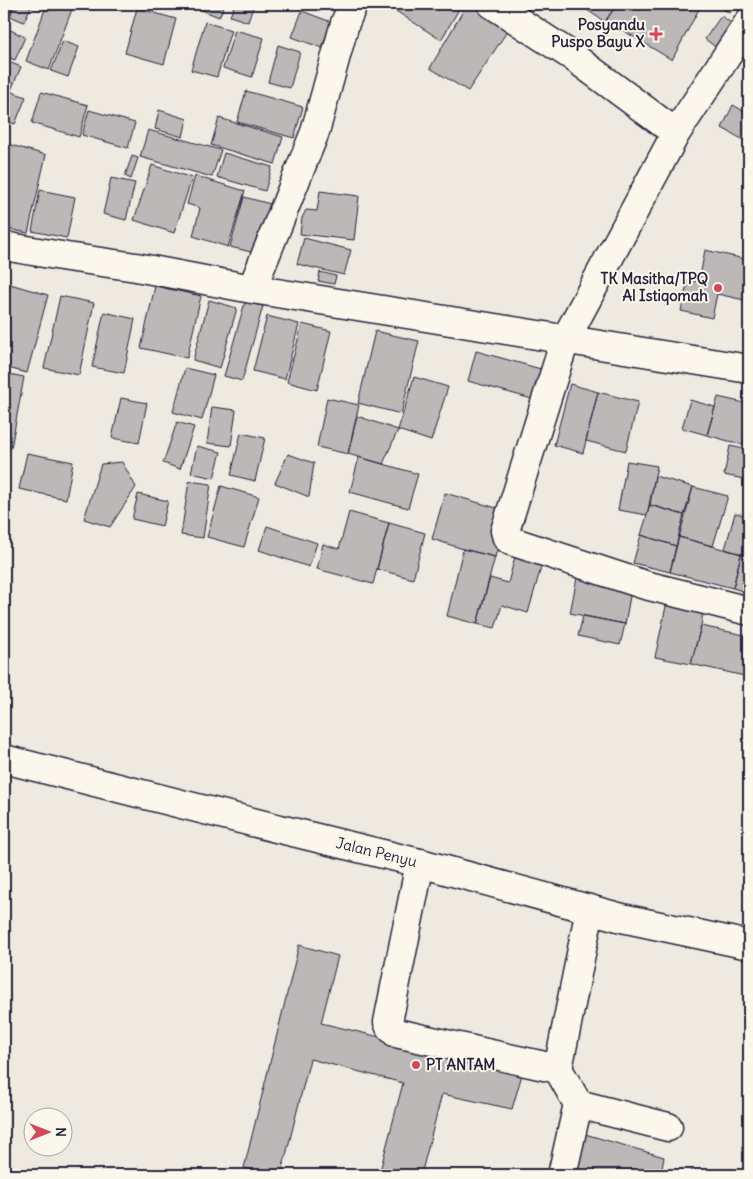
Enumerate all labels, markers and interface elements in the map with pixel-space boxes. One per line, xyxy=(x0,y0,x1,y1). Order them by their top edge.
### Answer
place label: Posyandu Puspo Bayu X xyxy=(551,15,646,52)
marker: Posyandu Puspo Bayu X xyxy=(649,27,663,41)
place label: TK Masitha/TPQ Al Istiqomah xyxy=(601,269,708,306)
marker: TK Masitha/TPQ Al Istiqomah xyxy=(712,282,724,294)
street label: Jalan Penyu xyxy=(334,833,419,871)
place label: PT ANTAM xyxy=(426,1055,495,1074)
marker: PT ANTAM xyxy=(410,1059,422,1071)
north arrow xyxy=(22,1106,72,1156)
text: N xyxy=(52,1127,70,1137)

